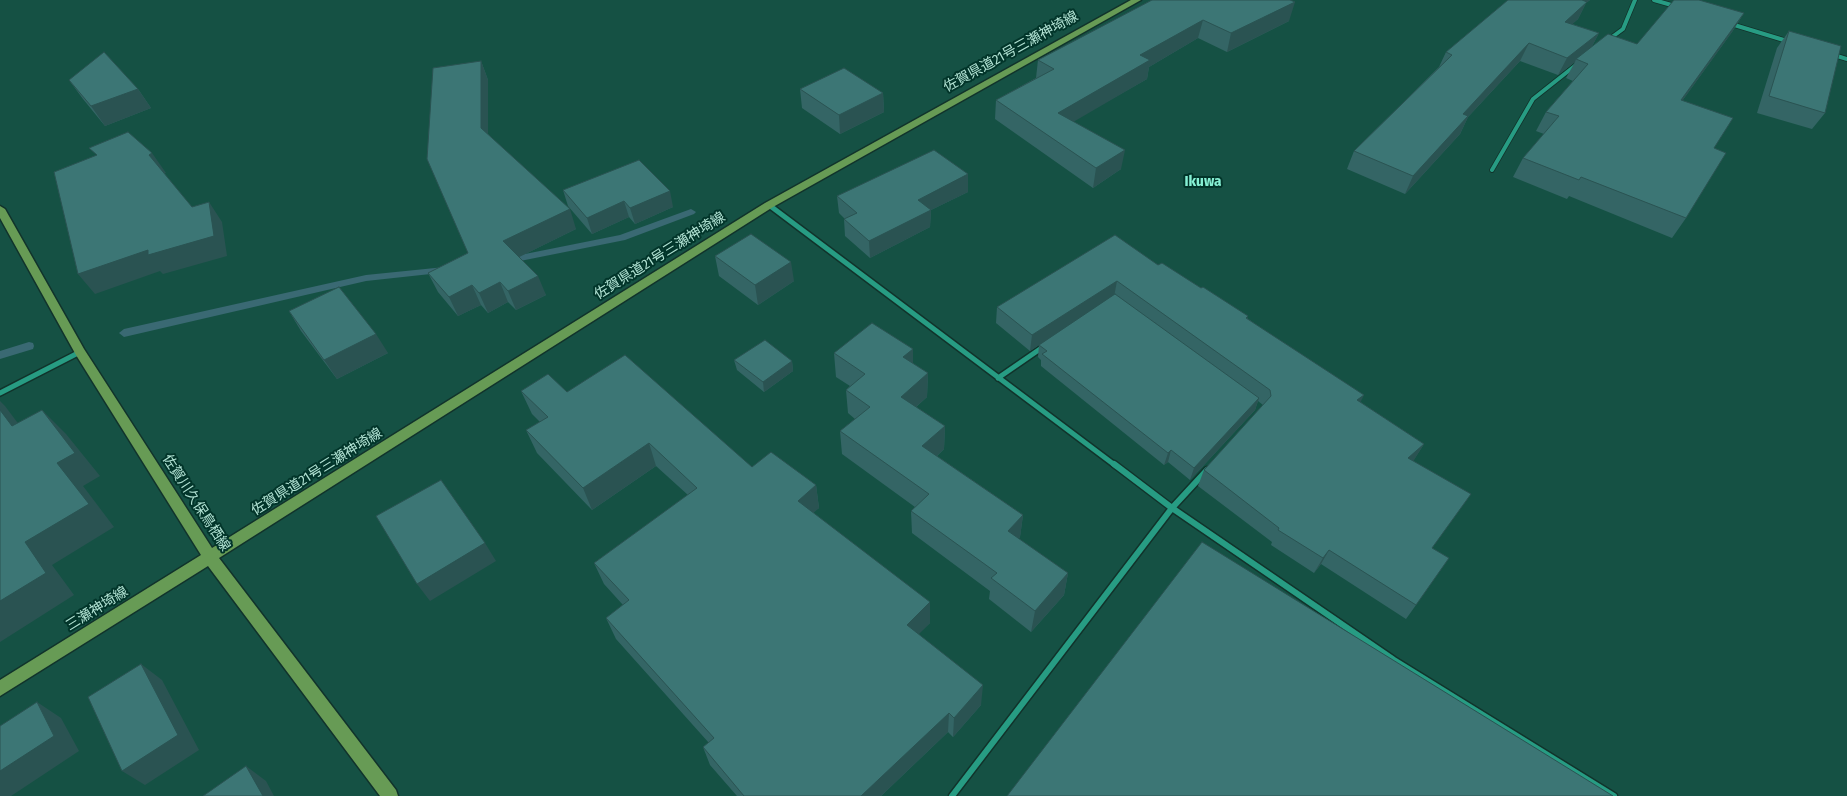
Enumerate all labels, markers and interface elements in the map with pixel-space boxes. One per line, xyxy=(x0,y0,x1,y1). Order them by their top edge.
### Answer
street label: 佐賀県道21号三瀬神埼線 xyxy=(941,8,1081,96)
district label: Ikuwa xyxy=(1185,173,1221,191)
street label: 佐賀県道21号三瀬神埼線 xyxy=(591,209,729,303)
street label: 佐賀県道21号三瀬神埼線 xyxy=(248,425,386,519)
street label: 佐賀川久保鳥栖線 xyxy=(158,451,234,555)
street label: 三瀬神埼線 xyxy=(63,583,131,635)

